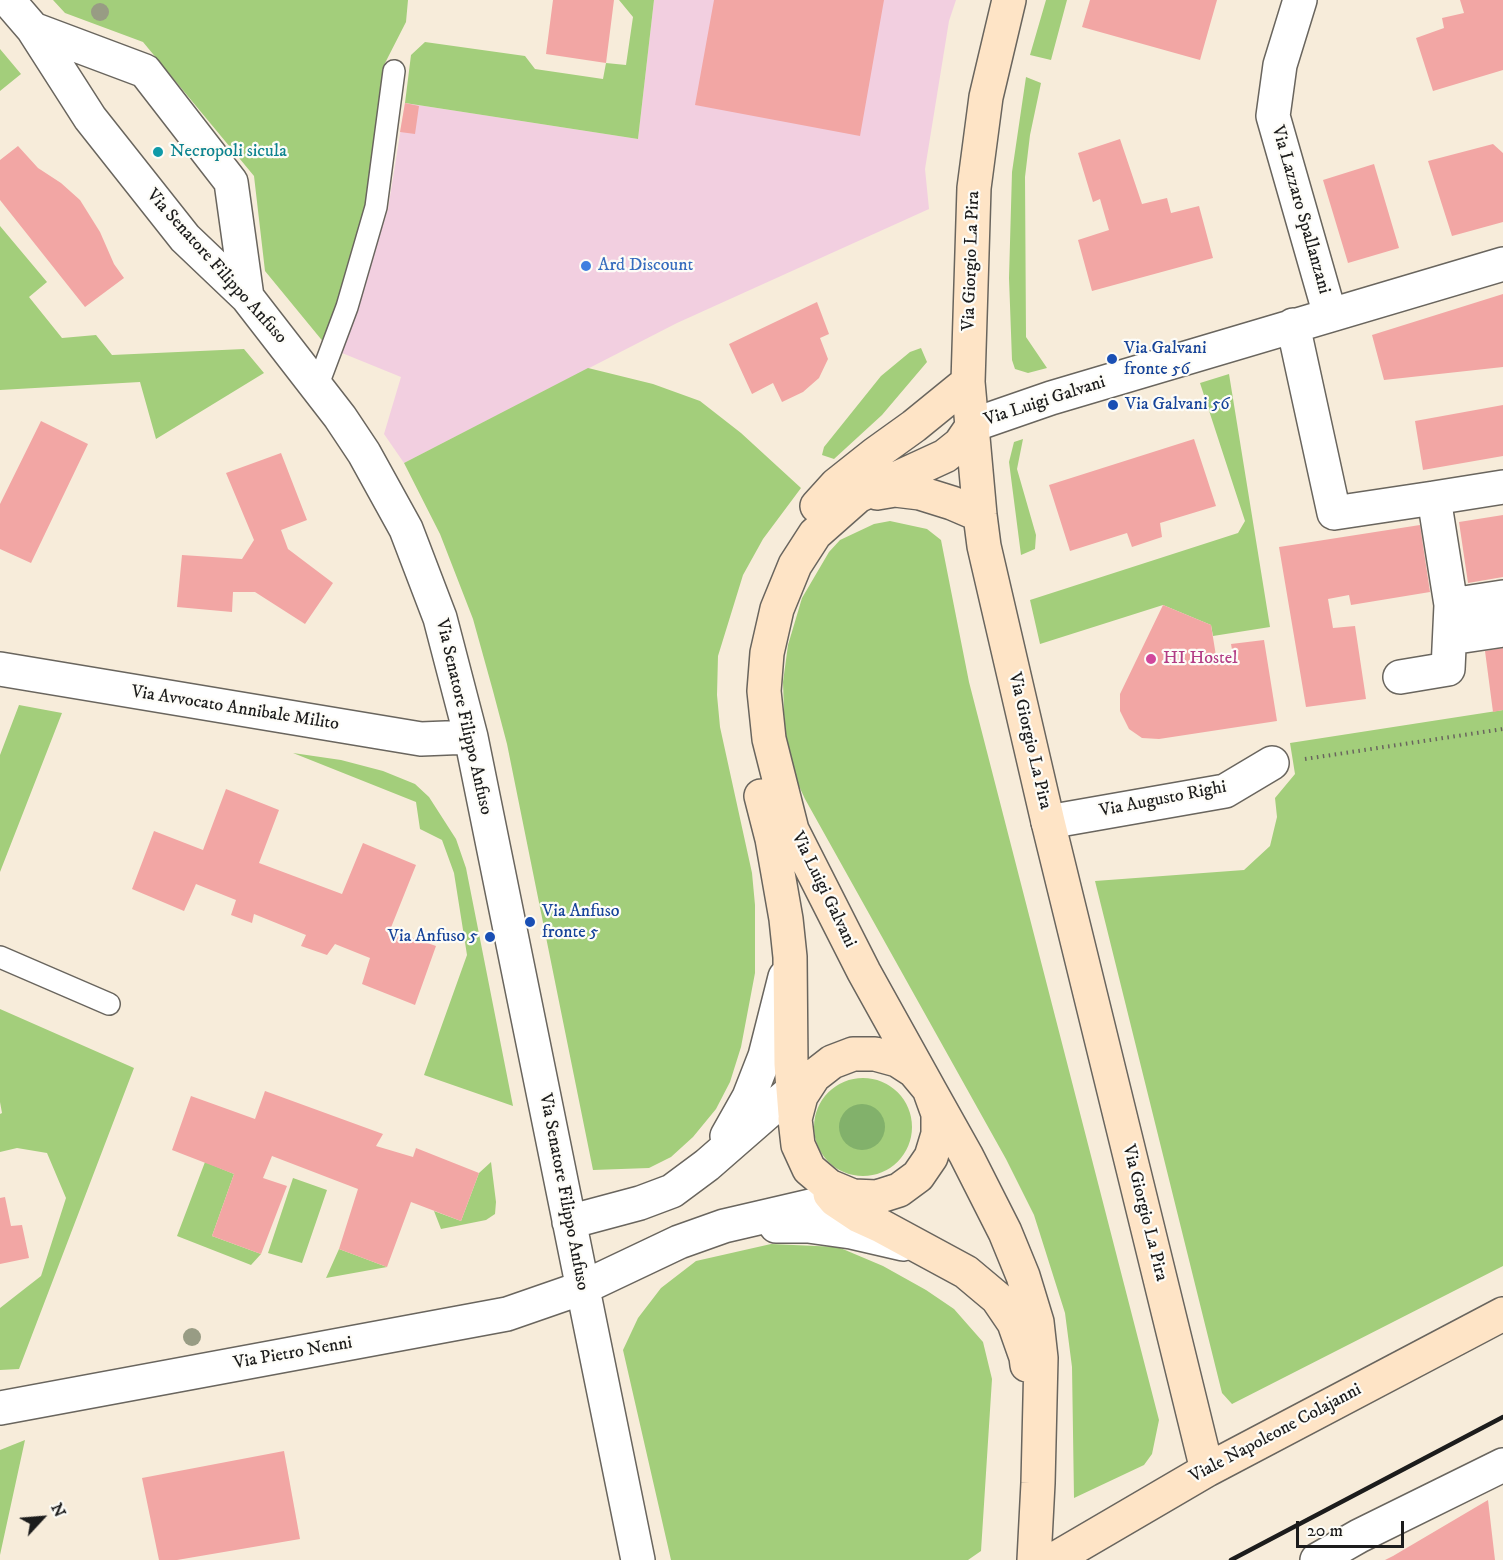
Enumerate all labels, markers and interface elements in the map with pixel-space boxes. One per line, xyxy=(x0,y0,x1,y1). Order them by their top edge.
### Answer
street label: Via Lazzaro Spallanzani xyxy=(1266,123,1334,297)
place label: Necropoli sicula xyxy=(170,141,287,163)
marker: Necropoli sicula xyxy=(151,145,165,159)
street label: Via Senatore Filippo Anfuso xyxy=(141,185,291,349)
street label: Via Giorgio La Pira xyxy=(959,191,985,331)
place label: Ard Discount xyxy=(598,255,693,277)
marker: Ard Discount xyxy=(579,259,593,273)
place label: Via Galvani fronte 56 xyxy=(1124,338,1207,380)
marker: Via Galvani fronte 56 xyxy=(1105,352,1119,366)
street label: Via Luigi Galvani xyxy=(982,372,1108,432)
place label: Via Galvani 56 xyxy=(1125,394,1230,416)
marker: Via Galvani 56 xyxy=(1106,398,1120,412)
street label: Via Senatore Filippo Anfuso xyxy=(430,617,496,817)
place label: HI Hostel xyxy=(1163,648,1238,670)
marker: HI Hostel xyxy=(1144,652,1158,666)
street label: Via Giorgio La Pira xyxy=(1003,670,1055,812)
street label: Via Avvocato Annibale Milito xyxy=(130,682,340,736)
street label: Via Augusto Righi xyxy=(1098,777,1228,823)
street label: Via Luigi Galvani xyxy=(786,829,860,951)
place label: Via Anfuso fronte 5 xyxy=(542,901,619,944)
marker: Via Anfuso fronte 5 xyxy=(523,915,537,929)
place label: Via Anfuso 5 xyxy=(388,926,478,948)
marker: Via Anfuso 5 xyxy=(483,930,497,944)
street label: Via Senatore Filippo Anfuso xyxy=(533,1092,593,1292)
street label: Via Giorgio La Pira xyxy=(1117,1142,1171,1284)
street label: Via Pietro Nenni xyxy=(232,1333,354,1375)
street label: Viale Napoleone Colajanni xyxy=(1186,1380,1366,1488)
north arrow xyxy=(12,1488,72,1548)
text: N xyxy=(46,1500,70,1520)
scale bar xyxy=(1299,1509,1407,1547)
text: 20 m xyxy=(1307,1520,1343,1542)

